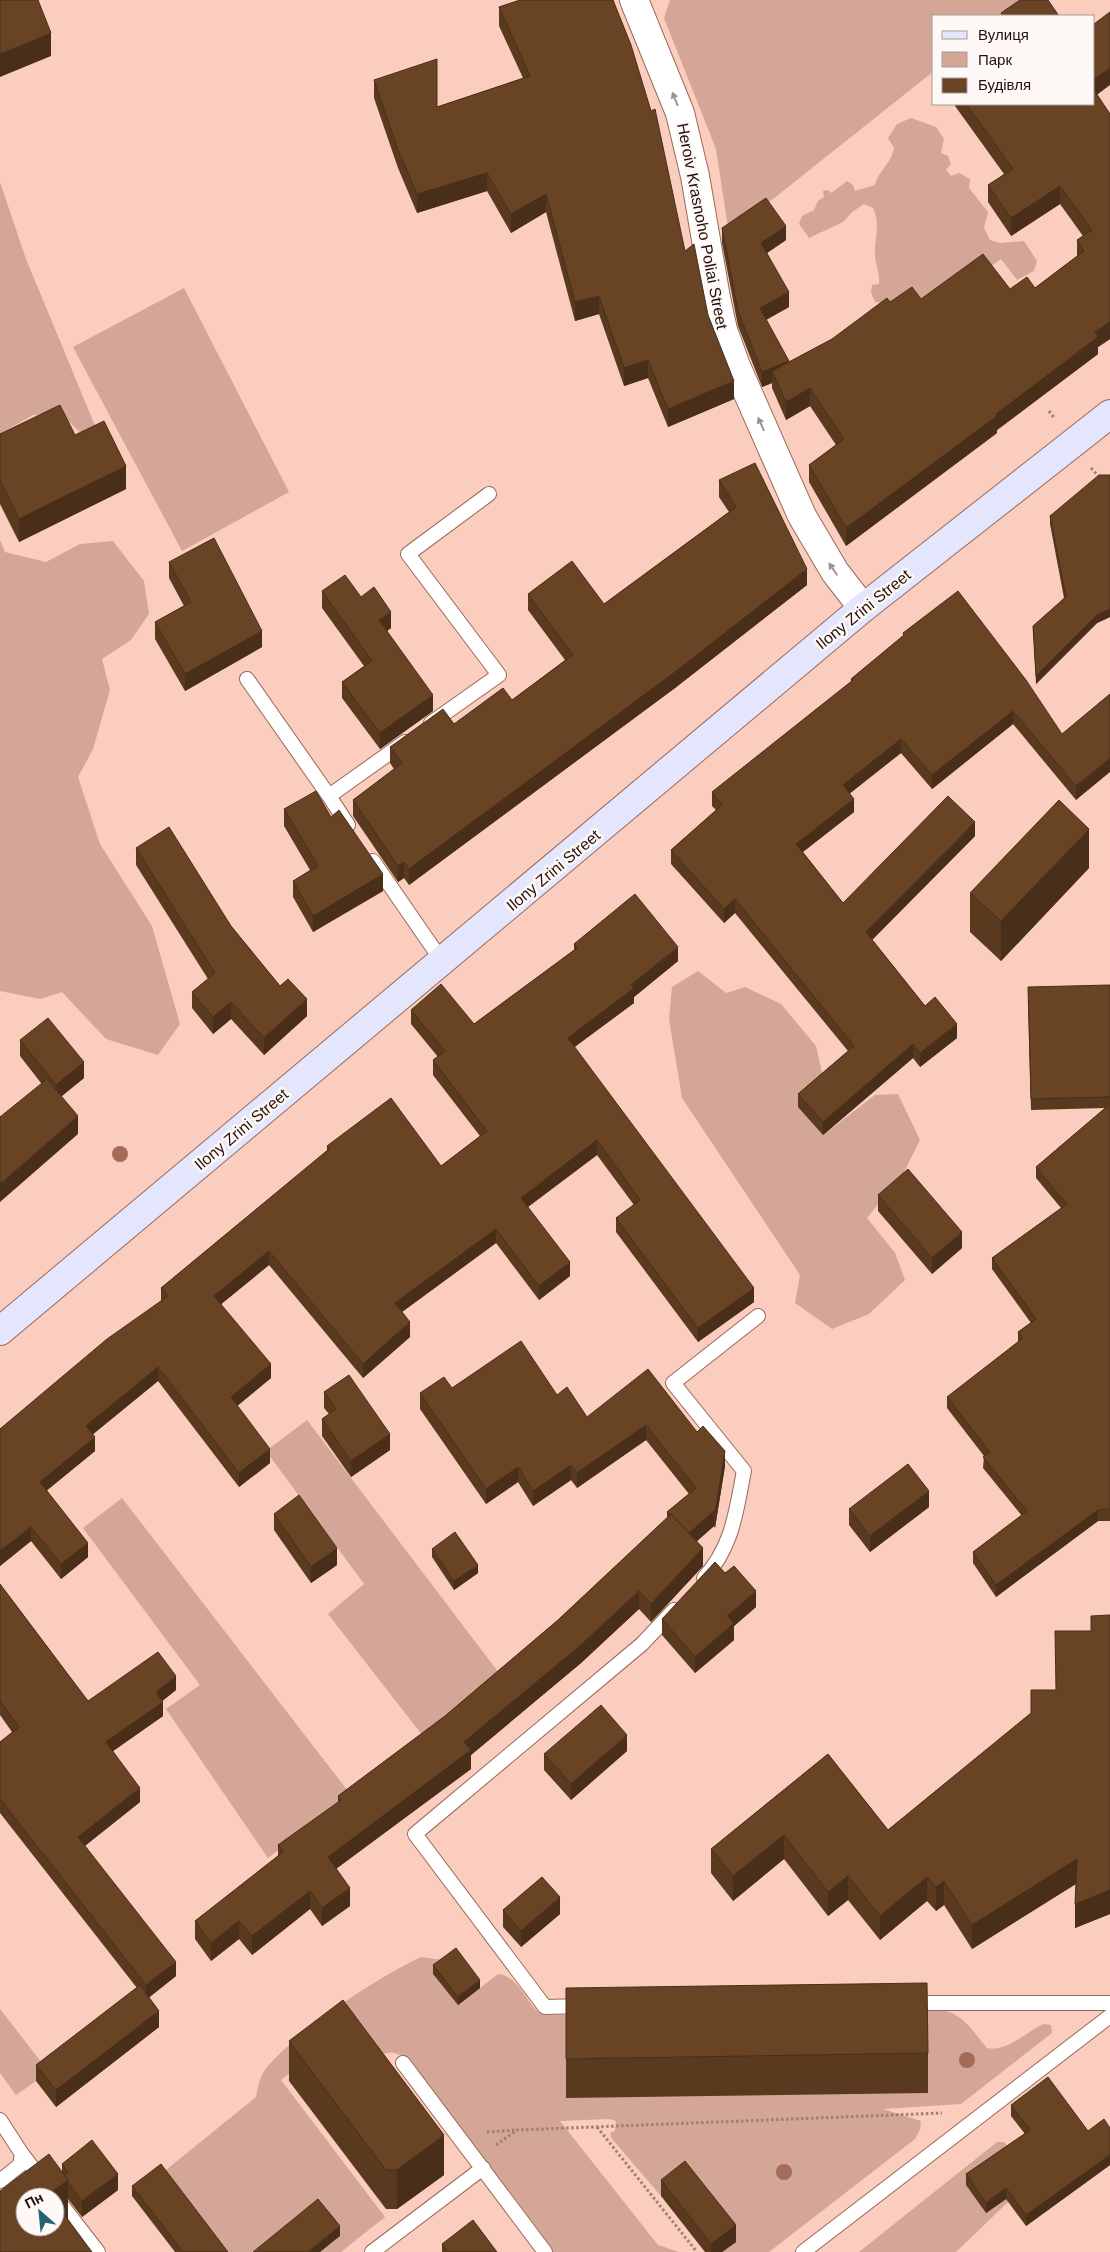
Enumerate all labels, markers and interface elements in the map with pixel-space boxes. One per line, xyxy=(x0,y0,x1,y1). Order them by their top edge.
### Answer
legend xyxy=(932,15,1095,105)
text: Вулиця xyxy=(978,26,1029,43)
text: Парк xyxy=(978,51,1012,68)
text: Будівля xyxy=(978,76,1031,93)
one-way arrow xyxy=(670,92,678,106)
street label: Heroiv Krasnoho Poliai Street xyxy=(674,121,731,331)
one-way arrow xyxy=(757,417,765,431)
one-way arrow xyxy=(828,562,838,576)
street label: Ilony Zrini Street xyxy=(813,566,914,653)
street label: Ilony Zrini Street xyxy=(503,826,604,914)
street label: Ilony Zrini Street xyxy=(191,1085,292,1173)
north arrow xyxy=(15,2187,65,2237)
text: Пн xyxy=(22,2189,46,2212)

